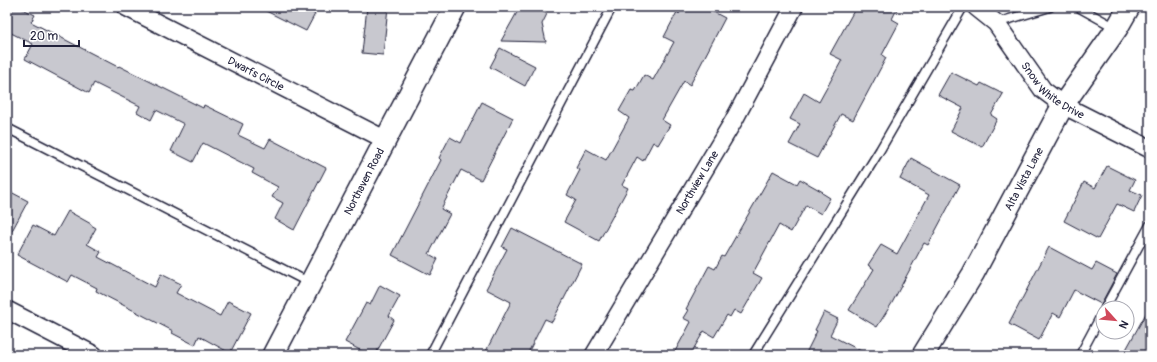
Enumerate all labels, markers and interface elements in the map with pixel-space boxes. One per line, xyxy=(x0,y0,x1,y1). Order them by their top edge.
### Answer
scale bar xyxy=(24,22,79,48)
text: 20 m xyxy=(30,29,59,44)
street label: Dwarfs Circle xyxy=(226,54,287,94)
street label: Snow White Drive xyxy=(1019,59,1087,121)
street label: Alta Vista Lane xyxy=(1002,144,1046,213)
street label: Northaven Road xyxy=(341,146,387,217)
street label: Northview Lane xyxy=(673,148,721,216)
north arrow xyxy=(1095,300,1135,340)
text: N xyxy=(1116,318,1131,331)

